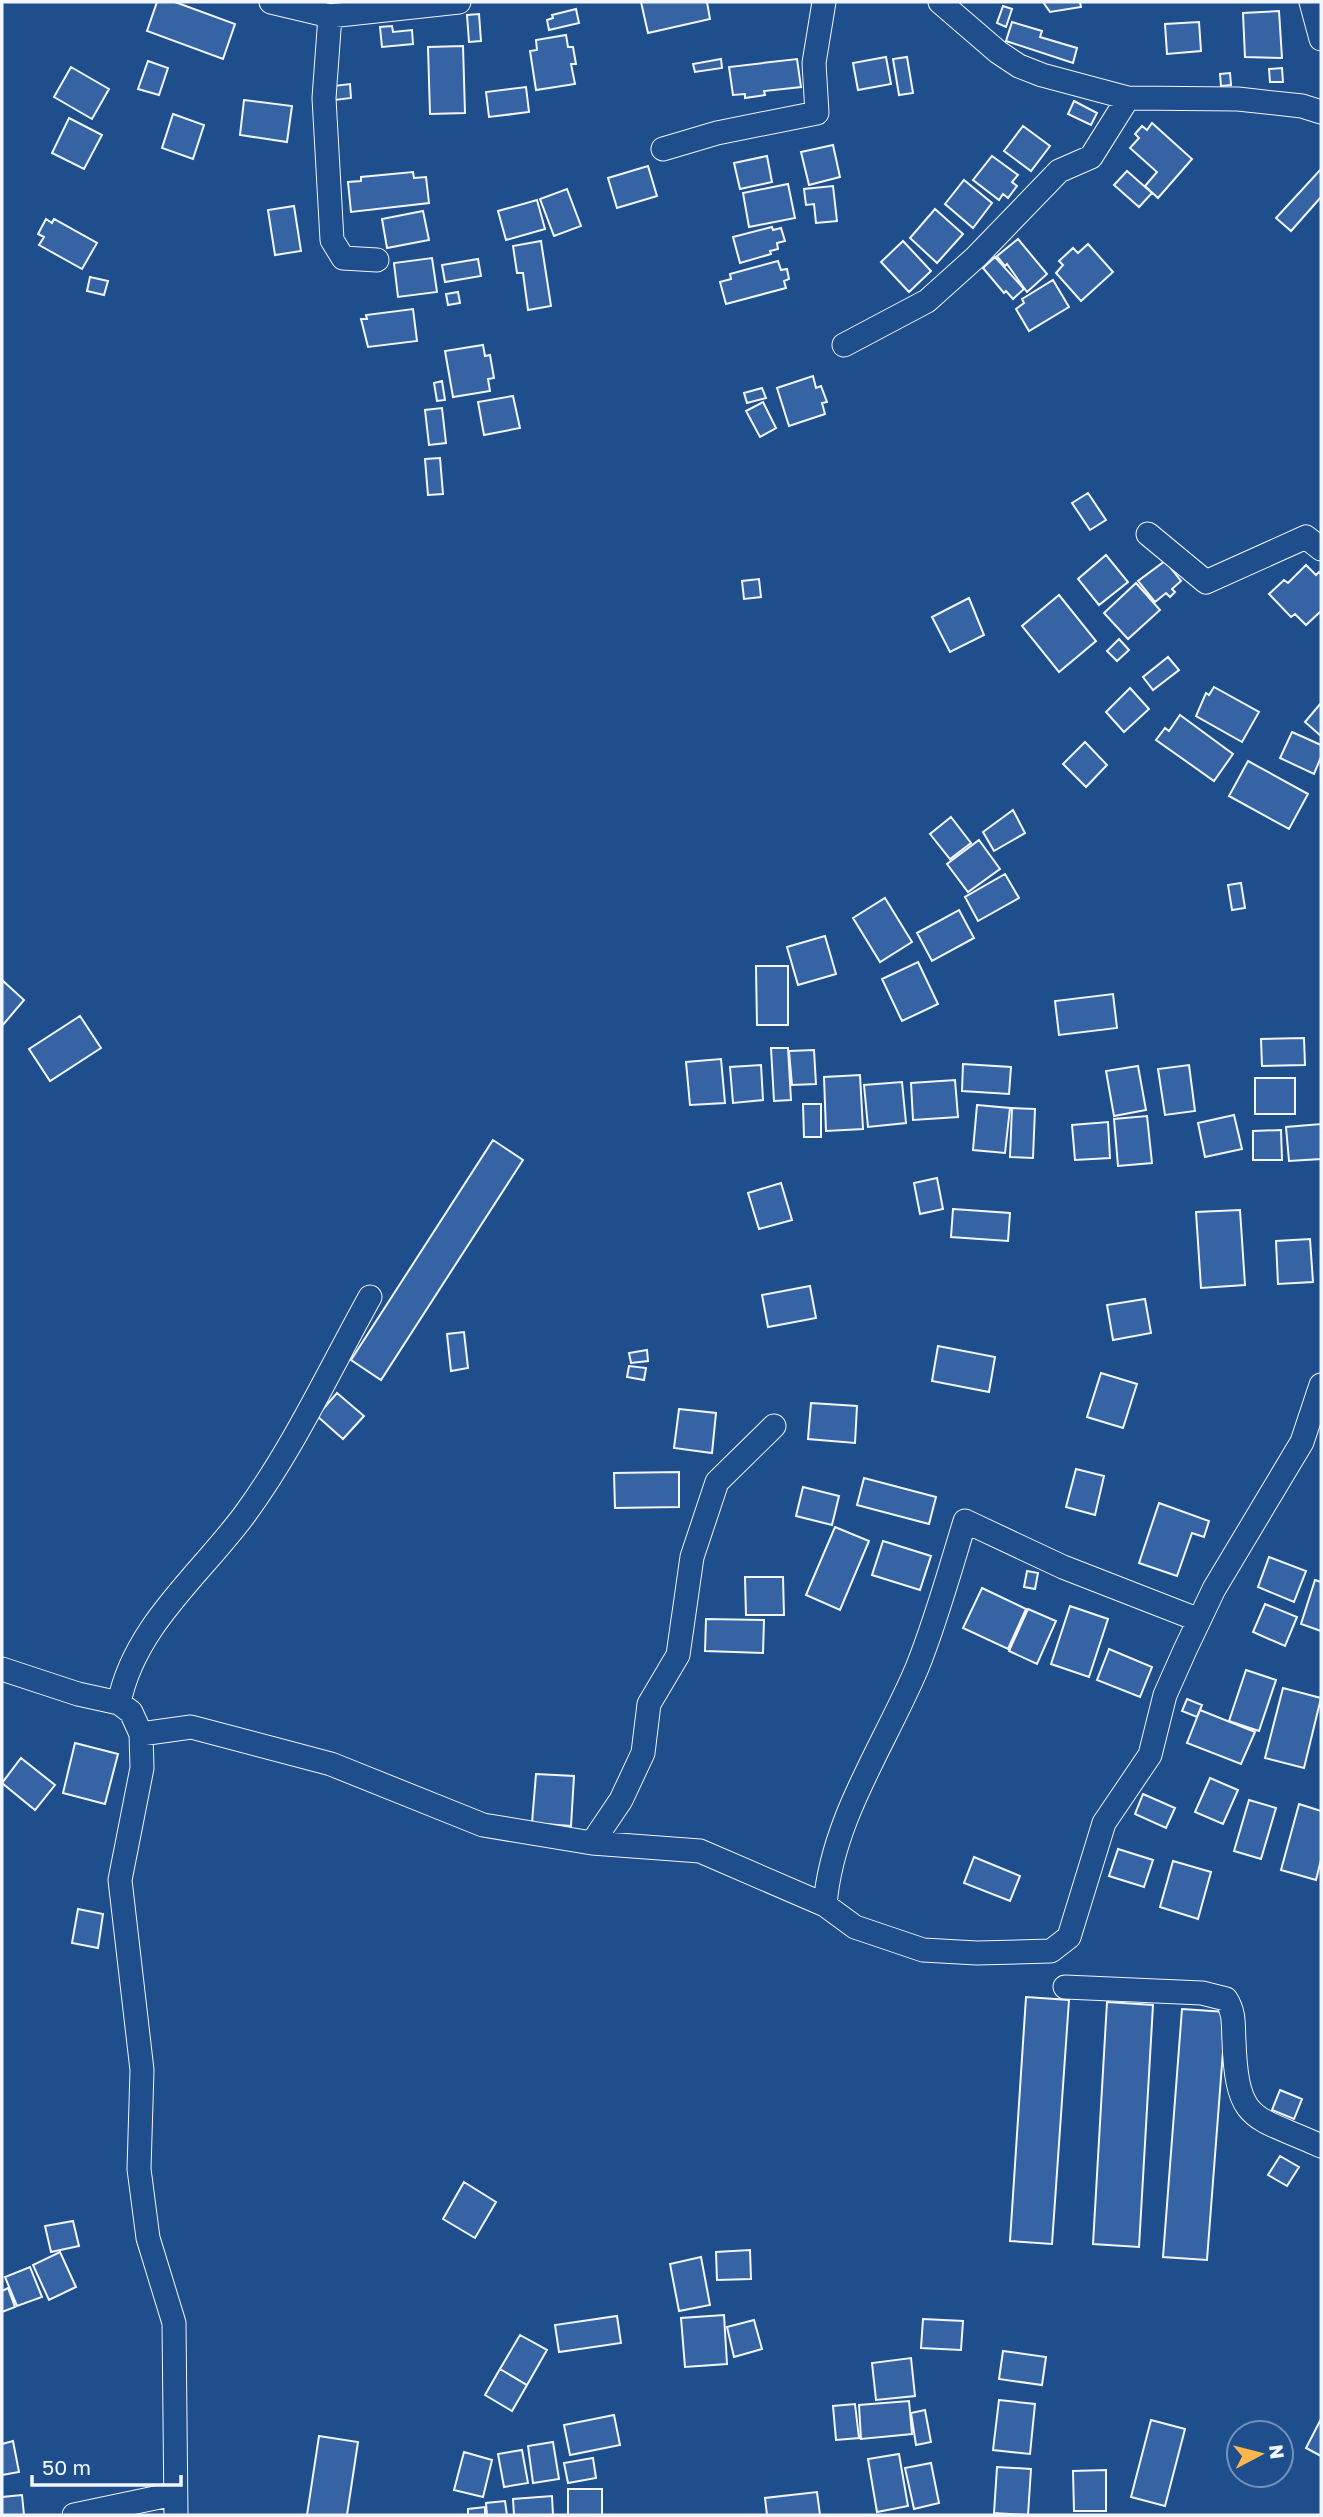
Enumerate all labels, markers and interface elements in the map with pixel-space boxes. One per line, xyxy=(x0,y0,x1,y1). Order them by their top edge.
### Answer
north arrow xyxy=(1225,2419,1295,2489)
text: N xyxy=(1265,2443,1290,2460)
scale bar xyxy=(32,2444,180,2488)
text: 50 m xyxy=(42,2454,91,2480)

